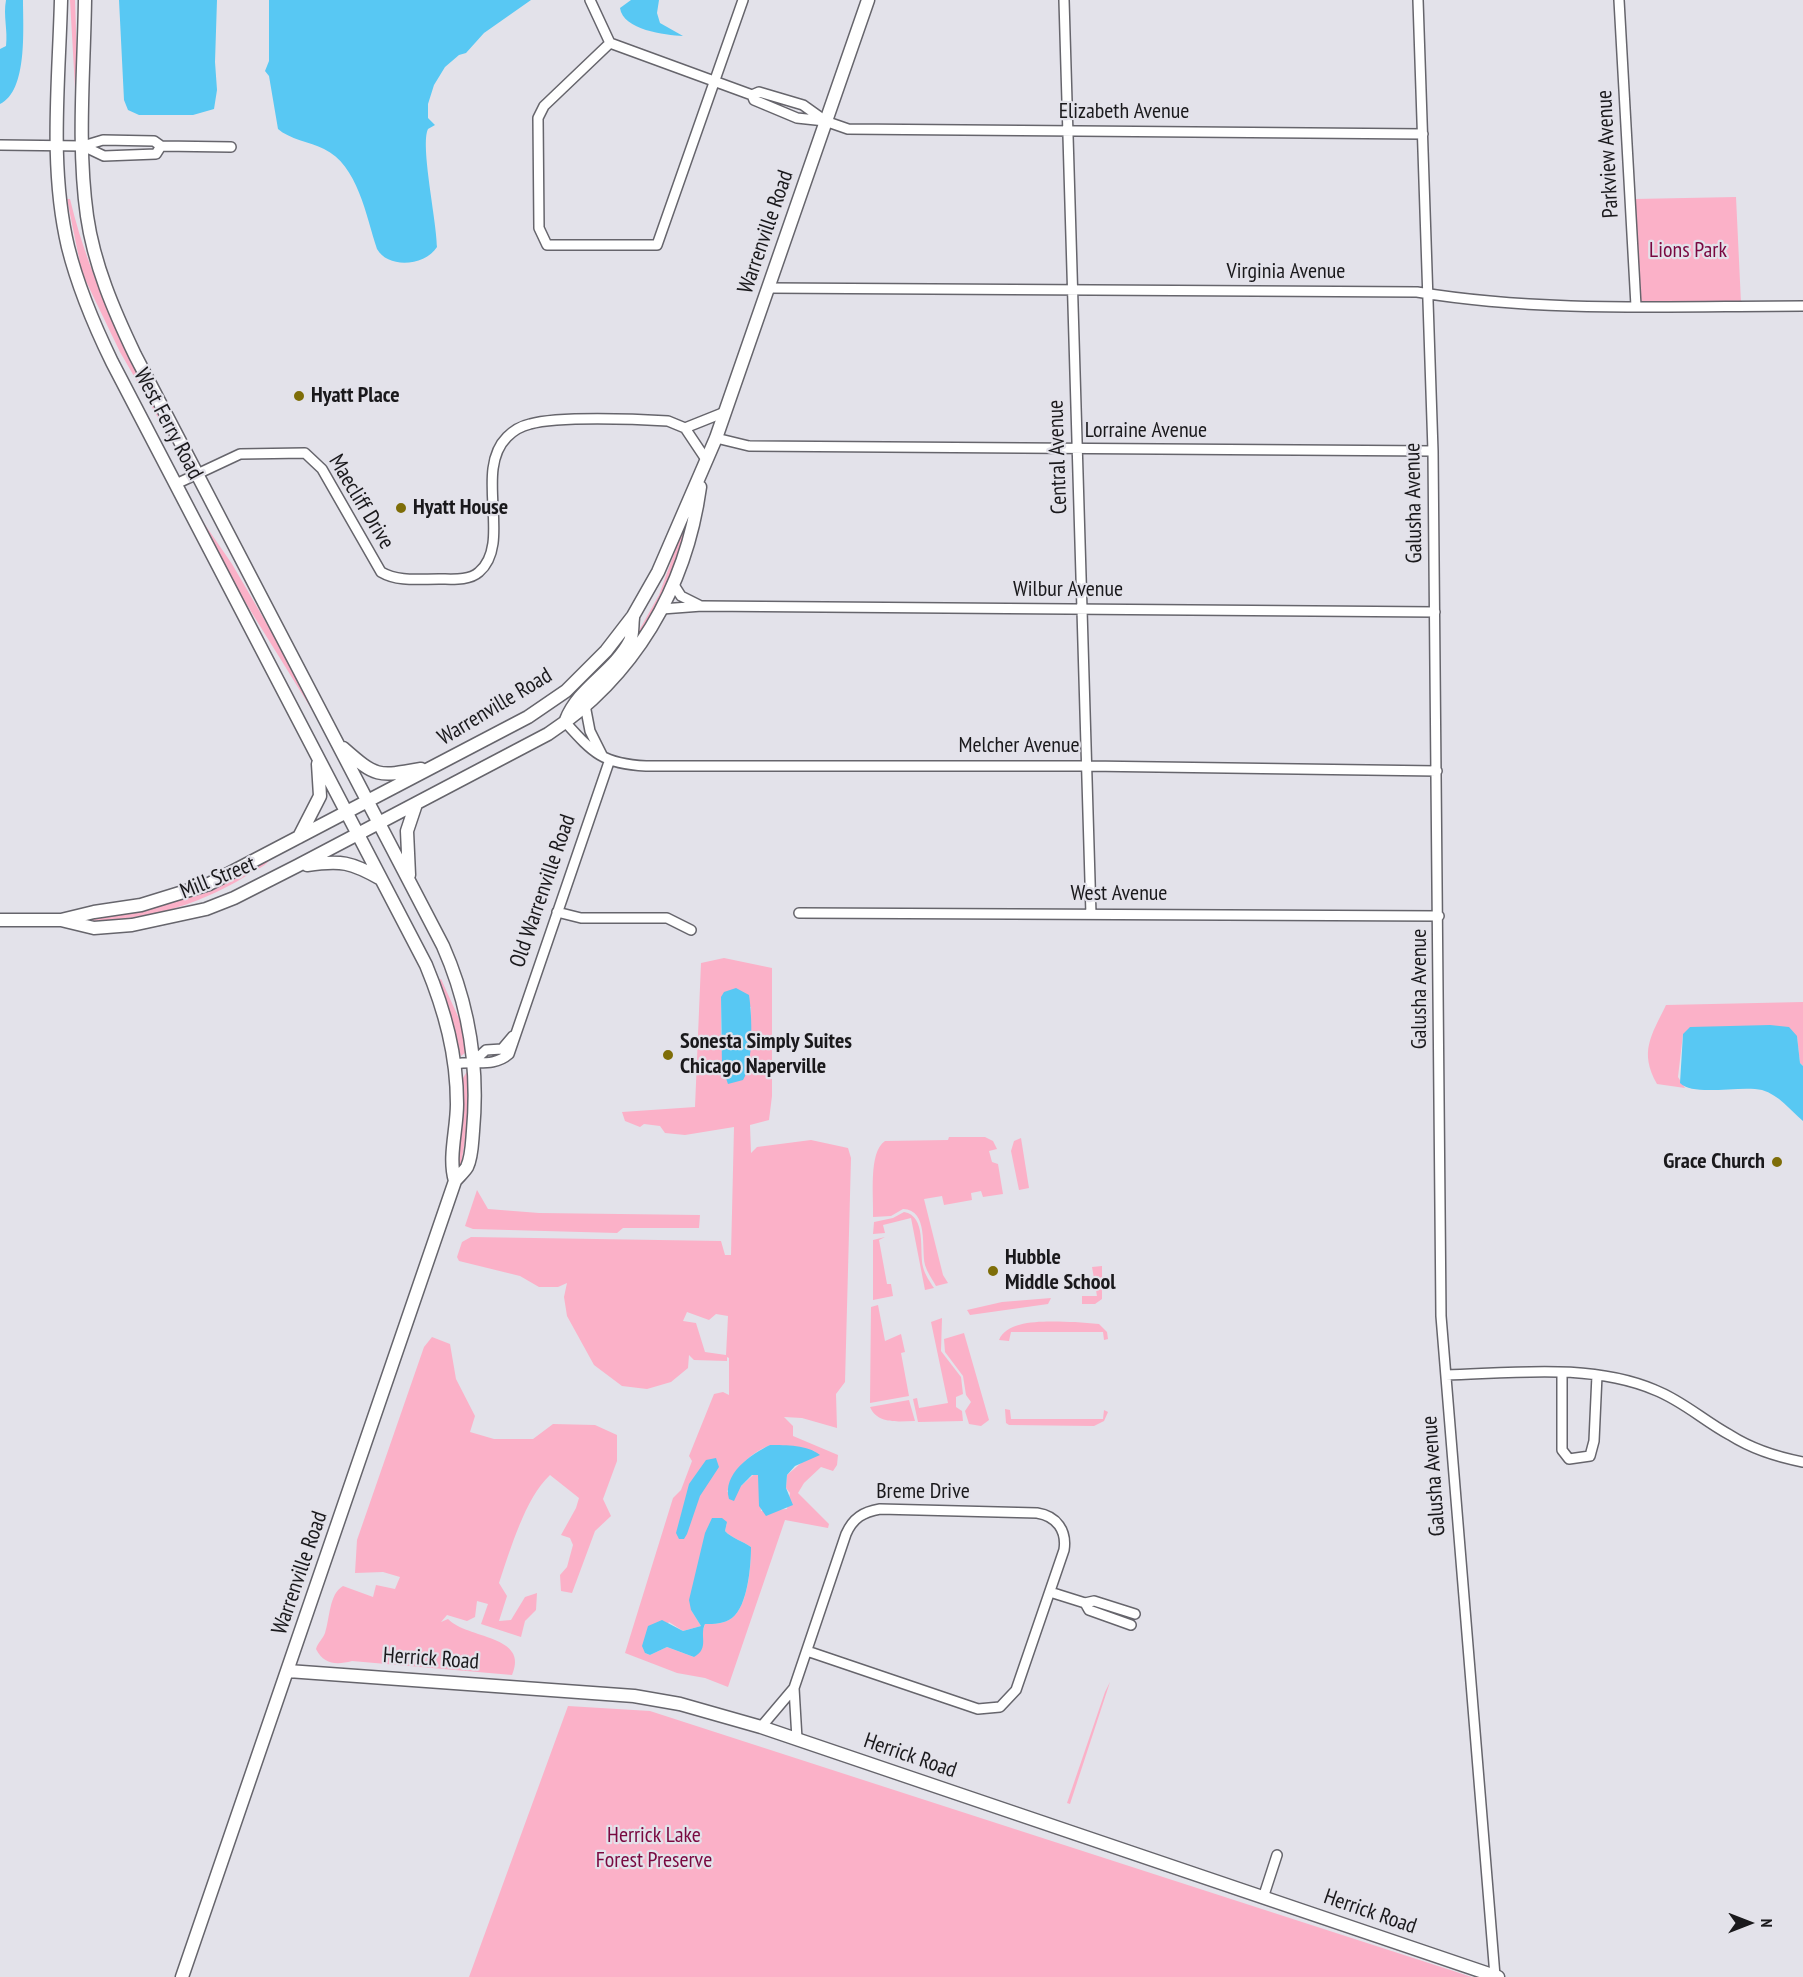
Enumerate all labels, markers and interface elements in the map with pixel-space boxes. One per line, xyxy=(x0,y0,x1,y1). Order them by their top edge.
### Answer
street label: Parkview Avenue xyxy=(1591,89,1625,219)
street label: Elizabeth Avenue xyxy=(1059,99,1189,125)
street label: Warrenville Road xyxy=(733,167,799,297)
park label: Lions Park xyxy=(1649,238,1727,264)
street label: Virginia Avenue xyxy=(1227,259,1345,285)
street label: West Ferry Road xyxy=(128,364,208,484)
place label: Hyatt Place xyxy=(311,383,400,409)
marker: Hyatt Place xyxy=(292,389,306,403)
street label: Central Avenue xyxy=(1043,399,1073,515)
street label: Lorraine Avenue xyxy=(1085,418,1207,444)
street label: Galusha Avenue xyxy=(1400,443,1428,563)
street label: Maecliff Drive xyxy=(323,450,399,554)
place label: Hyatt House xyxy=(413,495,508,521)
marker: Hyatt House xyxy=(394,501,408,515)
street label: Wilbur Avenue xyxy=(1013,577,1123,603)
street label: Warrenville Road xyxy=(433,663,557,751)
street label: Melcher Avenue xyxy=(958,733,1080,759)
street label: Old Warrenville Road xyxy=(504,811,582,971)
street label: Mill Street xyxy=(176,851,260,905)
street label: West Avenue xyxy=(1071,881,1167,907)
street label: Galusha Avenue xyxy=(1407,929,1433,1049)
place label: Sonesta Simply Suites Chicago Naperville xyxy=(680,1029,852,1080)
marker: Sonesta Simply Suites Chicago Naperville xyxy=(661,1048,675,1062)
place label: Grace Church xyxy=(1663,1149,1765,1175)
marker: Grace Church xyxy=(1770,1155,1784,1169)
place label: Hubble Middle School xyxy=(1005,1245,1116,1296)
marker: Hubble Middle School xyxy=(986,1264,1000,1278)
street label: Galusha Avenue xyxy=(1417,1415,1451,1537)
street label: Breme Drive xyxy=(876,1479,970,1505)
street label: Warrenville Road xyxy=(267,1508,333,1638)
street label: Herrick Road xyxy=(382,1642,480,1676)
street label: Herrick Road xyxy=(860,1728,960,1784)
park label: Herrick Lake Forest Preserve xyxy=(596,1823,712,1874)
street label: Herrick Road xyxy=(1320,1884,1420,1940)
north arrow xyxy=(1719,1893,1779,1953)
text: N xyxy=(1757,1919,1777,1927)

